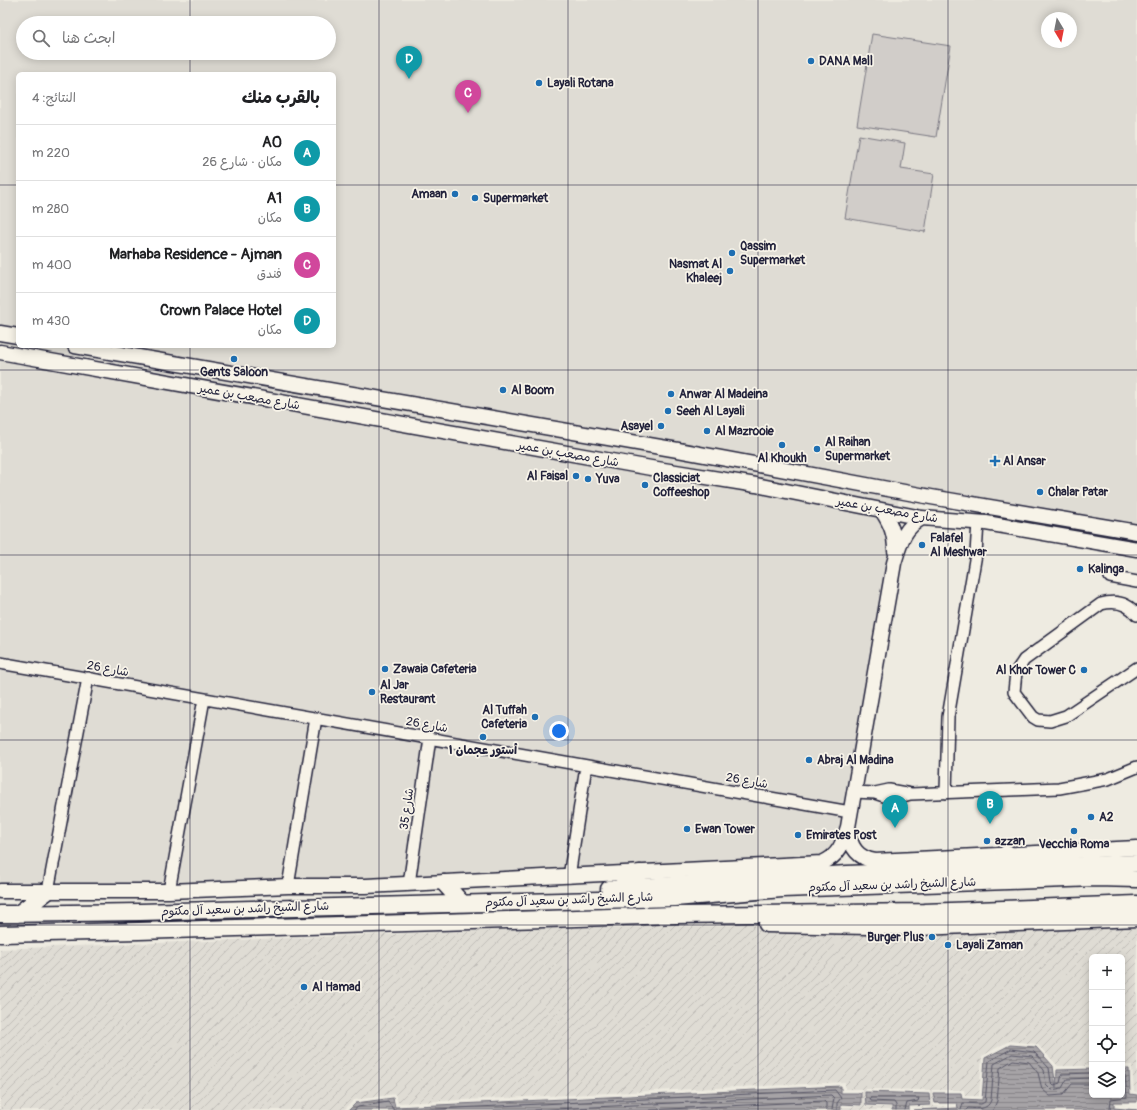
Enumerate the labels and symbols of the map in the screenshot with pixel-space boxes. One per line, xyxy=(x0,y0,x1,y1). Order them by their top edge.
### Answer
north arrow xyxy=(1041,12,1077,48)
pin: D xyxy=(396,46,422,79)
place label: DANA Mall xyxy=(819,54,873,69)
marker: DANA Mall xyxy=(806,56,816,66)
place label: Layali Rotana xyxy=(547,76,614,91)
marker: Layali Rotana xyxy=(534,78,544,88)
pin: C xyxy=(455,80,481,113)
place label: Amaan xyxy=(411,187,447,202)
marker: Amaan xyxy=(450,189,460,199)
place label: Supermarket xyxy=(483,191,549,206)
marker: Supermarket xyxy=(470,193,480,203)
place label: Qassim Supermarket xyxy=(740,239,806,268)
marker: Qassim Supermarket xyxy=(727,248,737,258)
place label: Nasmat Al Khaleej xyxy=(669,257,722,286)
marker: Nasmat Al Khaleej xyxy=(725,266,735,276)
marker: Gents Saloon xyxy=(229,354,239,364)
place label: Gents Saloon xyxy=(200,365,268,380)
street label: شارع مصعب بن عمير xyxy=(196,380,301,414)
place label: Al Boom xyxy=(511,383,555,398)
marker: Al Boom xyxy=(498,385,508,395)
place label: Anwar Al Madeina xyxy=(679,387,768,402)
marker: Anwar Al Madeina xyxy=(666,389,676,399)
place label: Seeh Al Layali xyxy=(676,404,744,419)
marker: Seeh Al Layali xyxy=(663,406,673,416)
place label: Asayel xyxy=(620,419,653,434)
marker: Asayel xyxy=(656,421,666,431)
place label: Al Mazrooie xyxy=(715,424,775,439)
marker: Al Mazrooie xyxy=(702,426,712,436)
place label: Al Raihan Supermarket xyxy=(825,435,891,464)
street label: شارع مصعب بن عمير xyxy=(515,437,620,471)
marker: Al Khoukh xyxy=(777,440,787,450)
marker: Al Raihan Supermarket xyxy=(812,444,822,454)
place label: Al Khoukh xyxy=(757,451,807,466)
place label: Al Ansar xyxy=(1003,454,1047,469)
marker: Al Ansar xyxy=(990,456,1000,466)
place label: Al Faisal xyxy=(527,469,568,484)
marker: Al Faisal xyxy=(571,471,581,481)
place label: Classiciat Coffeeshop xyxy=(653,471,710,500)
place label: Yuva xyxy=(595,472,620,487)
marker: Yuva xyxy=(583,474,593,484)
marker: Classiciat Coffeeshop xyxy=(640,480,650,490)
place label: Chalar Patar xyxy=(1048,485,1109,500)
marker: Chalar Patar xyxy=(1035,487,1045,497)
street label: شارع مصعب بن عمير xyxy=(834,493,939,527)
place label: Falafel Al Meshwar xyxy=(930,531,987,560)
marker: Falafel Al Meshwar xyxy=(917,540,927,550)
place label: Kalinga xyxy=(1088,562,1125,577)
marker: Kalinga xyxy=(1075,564,1085,574)
street label: شارع 26 xyxy=(86,658,130,681)
place label: Zawaia Cafeteria xyxy=(393,662,477,677)
place label: Al Khor Tower C xyxy=(996,663,1077,678)
marker: Zawaia Cafeteria xyxy=(380,664,390,674)
marker: Al Khor Tower C xyxy=(1079,665,1089,675)
place label: Al Jar Restaurant xyxy=(380,678,437,707)
marker: Al Jar Restaurant xyxy=(367,687,377,697)
place label: Al Tuffah Cafeteria xyxy=(481,703,527,732)
marker: Al Tuffah Cafeteria xyxy=(530,712,540,722)
street label: شارع 26 xyxy=(405,714,449,737)
your location xyxy=(549,721,569,741)
marker: أستور عجمان ١ xyxy=(478,732,488,742)
place label: أستور عجمان ١ xyxy=(449,742,518,758)
place label: Abraj Al Madina xyxy=(817,753,894,768)
marker: Abraj Al Madina xyxy=(804,755,814,765)
street label: شارع 26 xyxy=(725,770,769,793)
street label: شارع 35 xyxy=(397,787,418,831)
pin: B xyxy=(977,791,1003,824)
pin: A xyxy=(882,795,908,828)
place label: A2 xyxy=(1099,810,1114,825)
marker: A2 xyxy=(1086,812,1096,822)
place label: Ewan Tower xyxy=(695,822,755,837)
marker: Ewan Tower xyxy=(682,824,692,834)
marker: Vecchia Roma xyxy=(1069,826,1079,836)
place label: Emirates Post xyxy=(806,828,878,843)
marker: Emirates Post xyxy=(793,830,803,840)
place label: azzan xyxy=(995,834,1025,849)
marker: azzan xyxy=(982,836,992,846)
place label: Vecchia Roma xyxy=(1039,837,1110,852)
street label: شارع الشيخ راشد بن سعيد آل مكتوم xyxy=(808,875,976,896)
street label: شارع الشيخ راشد بن سعيد آل مكتوم xyxy=(485,890,653,911)
street label: شارع الشيخ راشد بن سعيد آل مكتوم xyxy=(161,899,329,920)
place label: Burger Plus xyxy=(867,930,925,945)
marker: Burger Plus xyxy=(927,932,937,942)
place label: Layali Zaman xyxy=(956,938,1023,953)
marker: Layali Zaman xyxy=(943,940,953,950)
place label: Al Hamad xyxy=(312,980,361,995)
marker: Al Hamad xyxy=(299,982,309,992)

